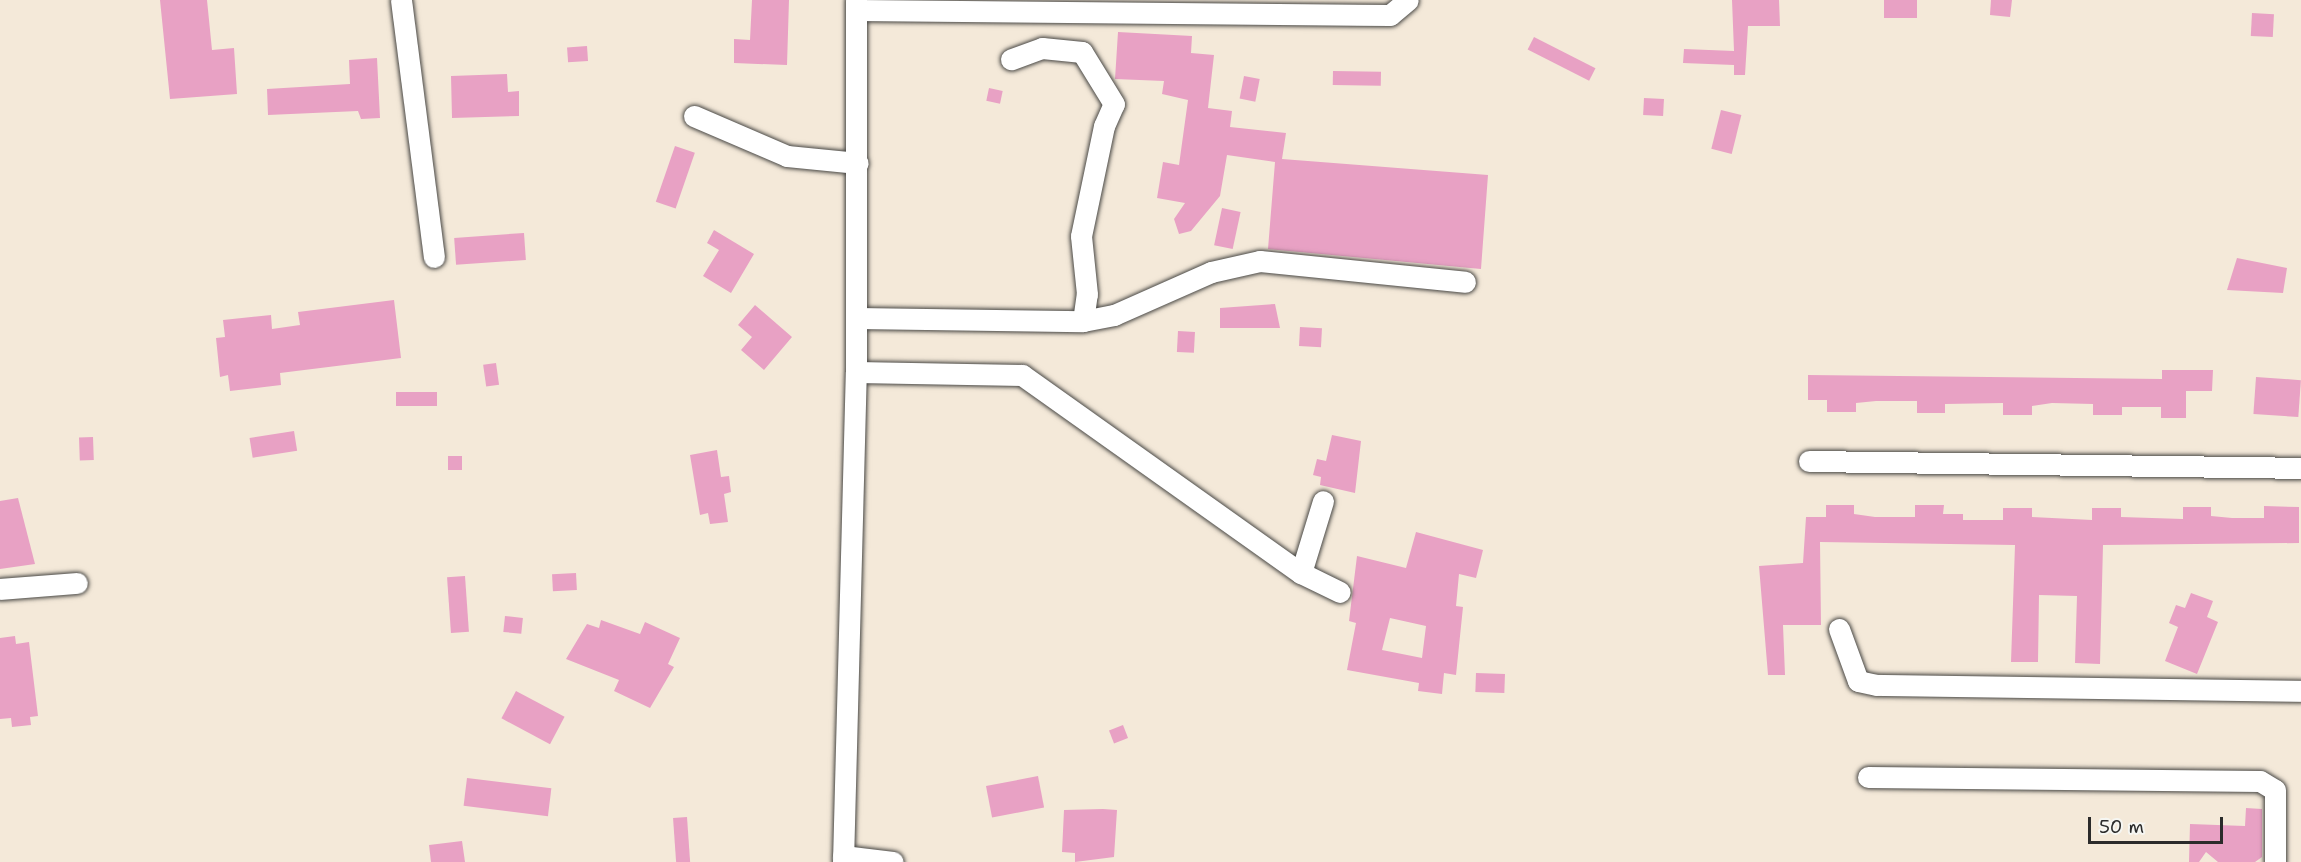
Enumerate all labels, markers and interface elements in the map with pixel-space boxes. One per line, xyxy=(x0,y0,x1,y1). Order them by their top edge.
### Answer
scale bar xyxy=(2091,805,2226,843)
text: 50 m xyxy=(2099,815,2144,839)

